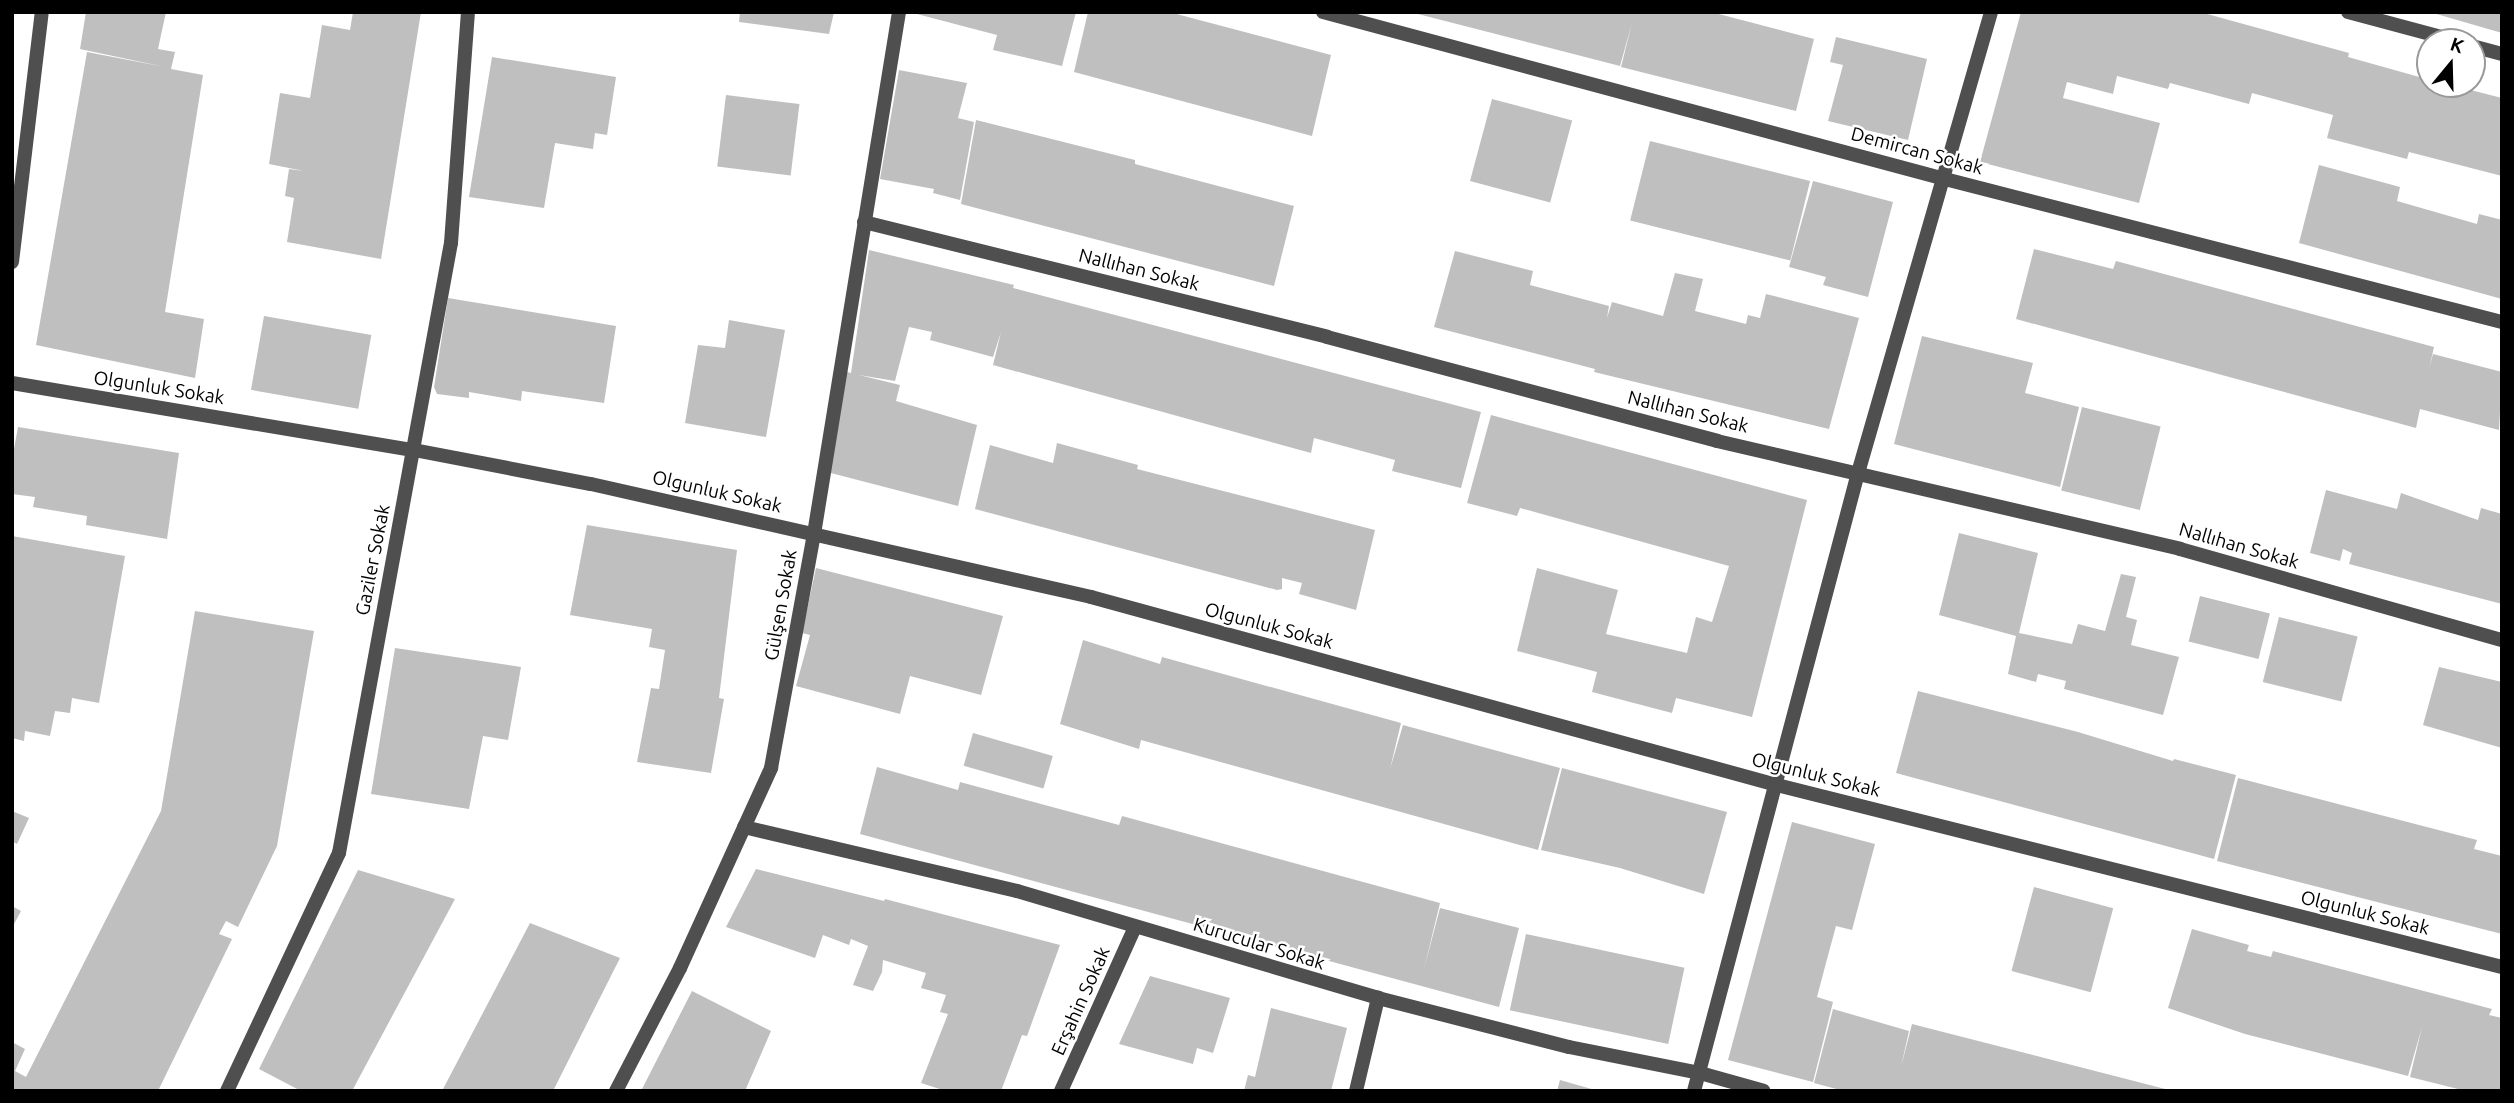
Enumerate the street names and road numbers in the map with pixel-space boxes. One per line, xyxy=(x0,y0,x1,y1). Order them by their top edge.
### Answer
street label: Demircan Sokak xyxy=(1848,122,1986,180)
street label: Nallıhan Sokak xyxy=(1076,244,1202,296)
street label: Olgunluk Sokak xyxy=(92,366,226,410)
street label: Nallıhan Sokak xyxy=(1625,386,1751,438)
street label: Olgunluk Sokak xyxy=(650,466,784,518)
street label: Gaziler Sokak xyxy=(351,502,395,618)
street label: Nallıhan Sokak xyxy=(2176,518,2302,574)
street label: Gülşen Sokak xyxy=(760,548,802,662)
street label: Olgunluk Sokak xyxy=(1202,598,1336,654)
street label: Olgunluk Sokak xyxy=(1749,748,1883,802)
street label: Olgunluk Sokak xyxy=(2298,886,2432,940)
street label: Kurucular Sokak xyxy=(1190,913,1328,975)
street label: Erşahin Sokak xyxy=(1047,943,1115,1059)

